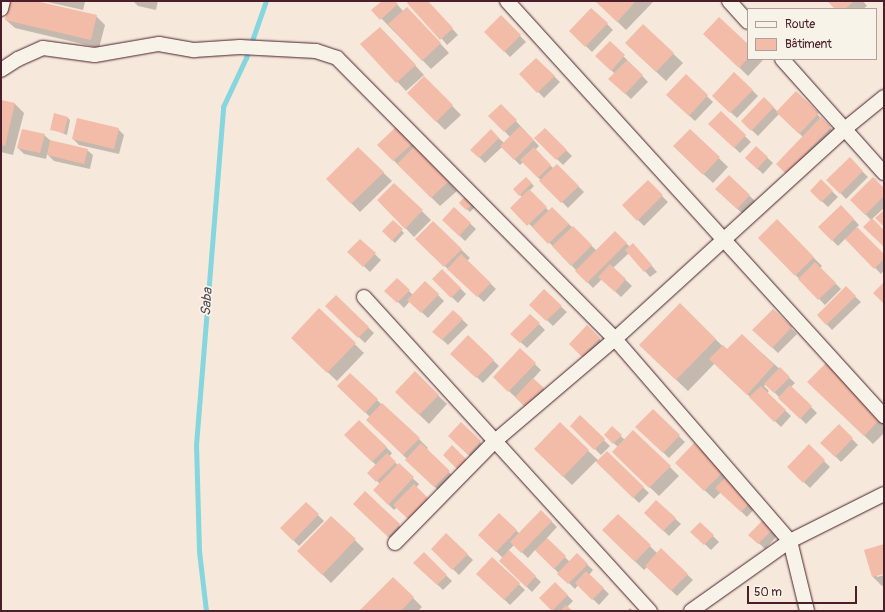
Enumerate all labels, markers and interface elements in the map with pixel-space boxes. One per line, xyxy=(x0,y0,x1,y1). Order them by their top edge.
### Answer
legend xyxy=(747,8,877,60)
text: Route xyxy=(785,17,815,32)
text: Bâtiment xyxy=(785,37,832,52)
water label: Saba xyxy=(198,287,216,317)
scale bar xyxy=(749,578,859,604)
text: 50 m xyxy=(754,585,782,600)

